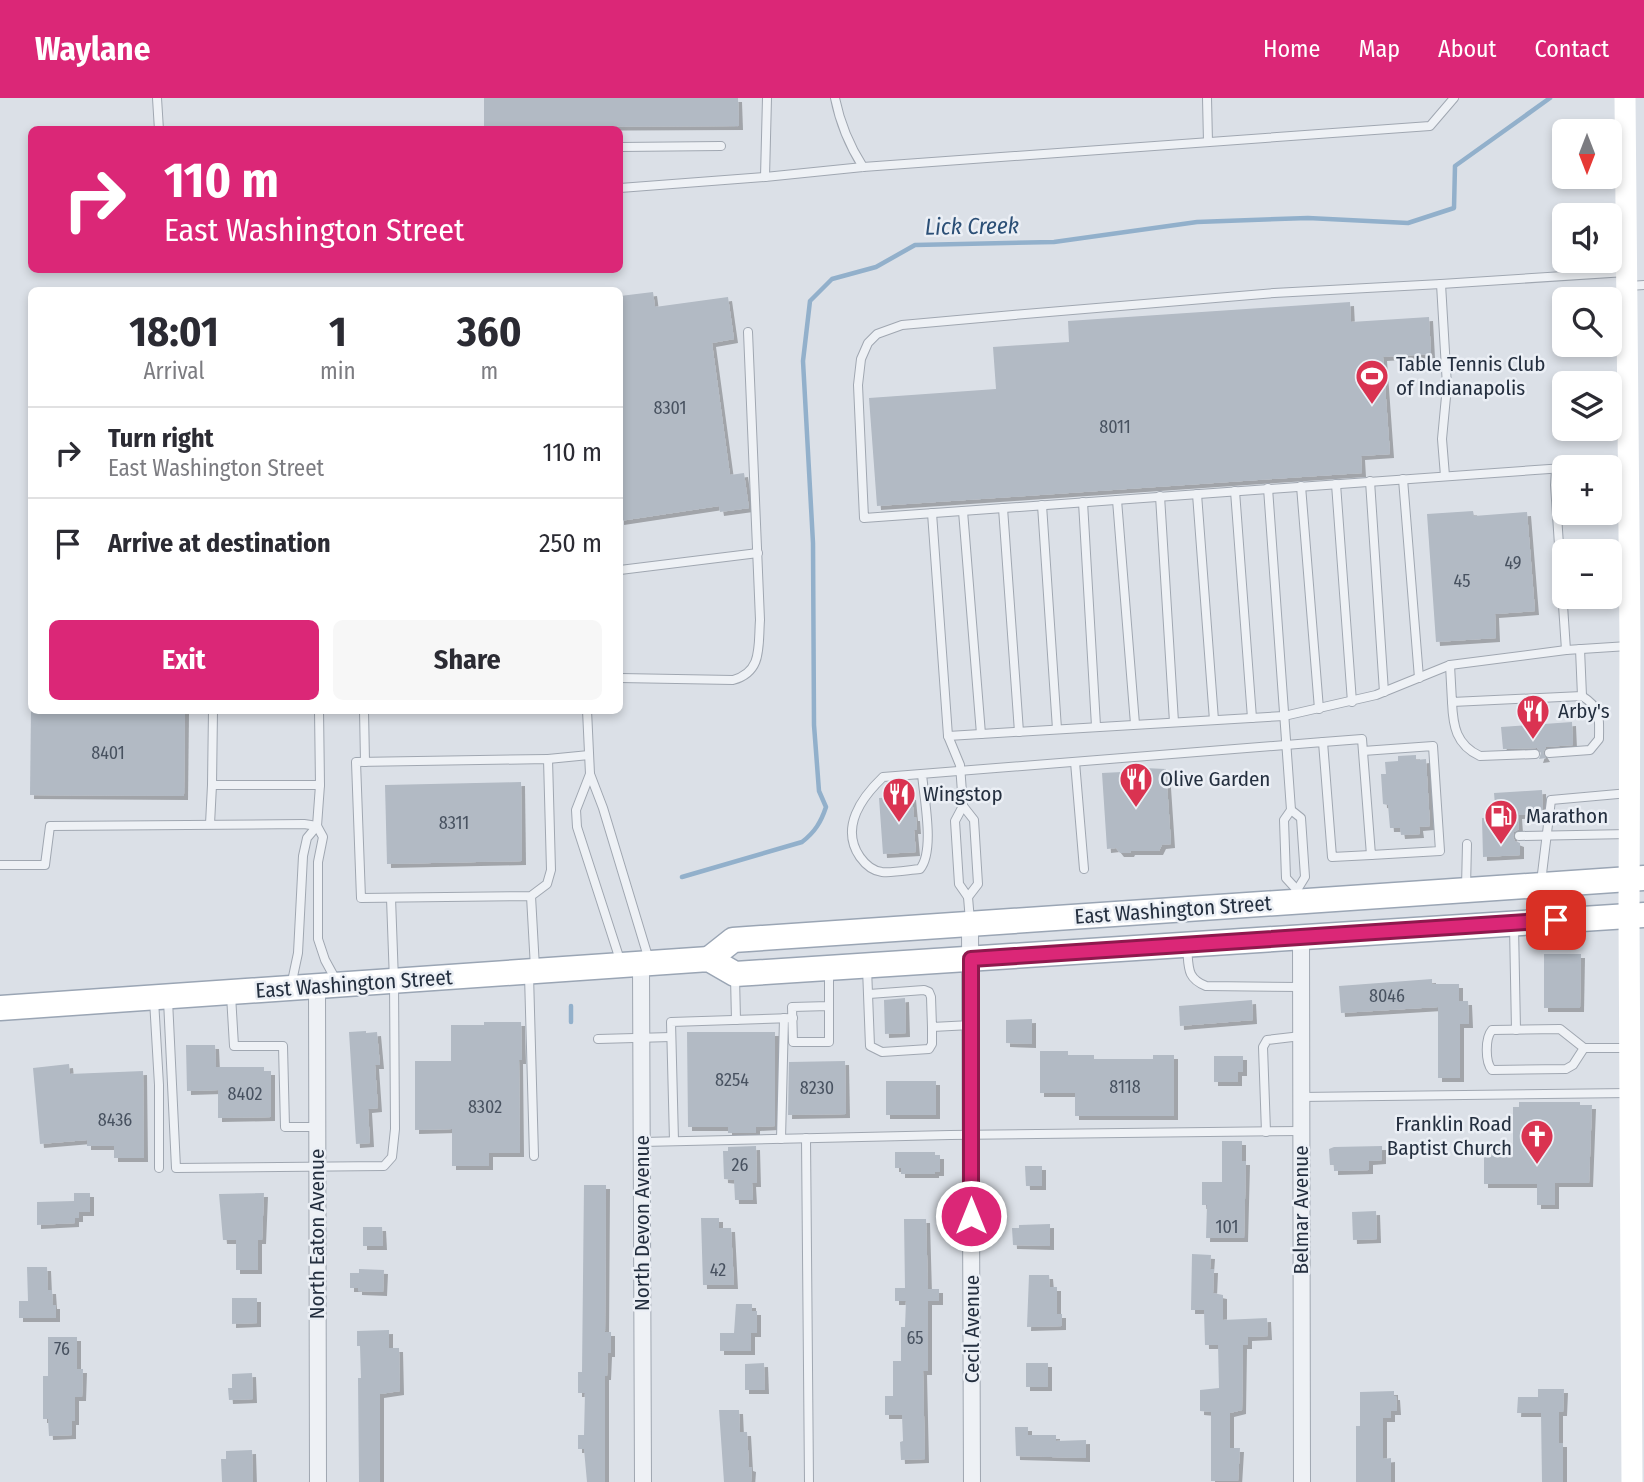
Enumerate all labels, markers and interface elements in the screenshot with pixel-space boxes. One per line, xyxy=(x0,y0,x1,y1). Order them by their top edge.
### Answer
text: Waylane xyxy=(35,29,150,69)
text: Home xyxy=(1263,35,1320,63)
text: Map xyxy=(1358,35,1400,63)
text: About xyxy=(1438,35,1496,63)
text: Contact xyxy=(1534,35,1609,63)
north arrow xyxy=(1552,119,1622,189)
map controls xyxy=(1552,119,1622,609)
text: 110 m xyxy=(164,151,279,210)
icon: right xyxy=(49,154,140,245)
button: sound xyxy=(1552,203,1622,273)
text: East Washington Street xyxy=(164,211,465,249)
water label: Lick Creek xyxy=(925,211,1019,241)
button: search xyxy=(1552,287,1622,357)
text: 18:01 xyxy=(129,307,219,357)
text: 1 xyxy=(329,307,347,357)
text: 360 xyxy=(457,307,522,357)
place label: Table Tennis Club of Indianapolis xyxy=(1396,351,1545,401)
text: Arrival xyxy=(143,357,204,385)
text: min xyxy=(320,357,356,385)
text: m xyxy=(480,357,498,385)
sports icon: Table Tennis Club of Indianapolis xyxy=(1353,357,1391,406)
button: layers xyxy=(1552,371,1622,441)
house number: 8301 xyxy=(653,397,687,419)
house number: 8011 xyxy=(1099,416,1131,438)
text: Turn right xyxy=(108,423,214,454)
icon: right xyxy=(49,434,87,472)
text: 110 m xyxy=(542,437,602,468)
text: East Washington Street xyxy=(108,454,324,482)
button: + xyxy=(1552,455,1622,525)
icon: arrive xyxy=(49,525,87,563)
text: Arrive at destination xyxy=(108,528,331,559)
text: 250 m xyxy=(539,528,602,559)
button: − xyxy=(1552,539,1622,609)
house number: 49 xyxy=(1504,552,1522,574)
house number: 45 xyxy=(1454,570,1470,592)
button: Exit xyxy=(49,620,319,700)
button: Share xyxy=(333,620,602,700)
restaurant icon: Arby's xyxy=(1514,692,1552,741)
place label: Arby's xyxy=(1558,698,1610,724)
house number: 8401 xyxy=(91,742,125,764)
restaurant icon: Olive Garden xyxy=(1117,760,1155,809)
place label: Olive Garden xyxy=(1160,766,1270,792)
restaurant icon: Wingstop xyxy=(880,775,918,824)
place label: Wingstop xyxy=(923,781,1003,807)
fuel station icon: Marathon xyxy=(1482,797,1520,846)
place label: Marathon xyxy=(1526,803,1608,829)
house number: 8311 xyxy=(439,812,469,834)
street label: East Washington Street xyxy=(1074,890,1272,930)
pin xyxy=(1526,890,1586,950)
icon: arrive xyxy=(1537,901,1575,939)
street label: East Washington Street xyxy=(255,964,453,1004)
house number: 8046 xyxy=(1369,985,1405,1007)
house number: 8254 xyxy=(715,1069,749,1091)
house number: 8118 xyxy=(1109,1076,1141,1098)
house number: 8230 xyxy=(800,1077,834,1099)
house number: 8402 xyxy=(228,1083,262,1105)
house number: 8302 xyxy=(468,1096,502,1118)
house number: 8436 xyxy=(98,1109,132,1131)
place label: Franklin Road Baptist Church xyxy=(1387,1111,1512,1161)
church icon: Franklin Road Baptist Church xyxy=(1518,1117,1556,1166)
street label: North Devon Avenue xyxy=(629,1135,655,1311)
street label: Belmar Avenue xyxy=(1288,1145,1314,1275)
street label: North Eaton Avenue xyxy=(304,1149,330,1319)
house number: 26 xyxy=(732,1154,749,1176)
position arrow xyxy=(934,1179,1008,1253)
house number: 101 xyxy=(1216,1216,1238,1238)
house number: 42 xyxy=(710,1259,726,1281)
street label: Cecil Avenue xyxy=(959,1275,985,1383)
house number: 65 xyxy=(906,1327,924,1349)
house number: 76 xyxy=(54,1338,70,1360)

